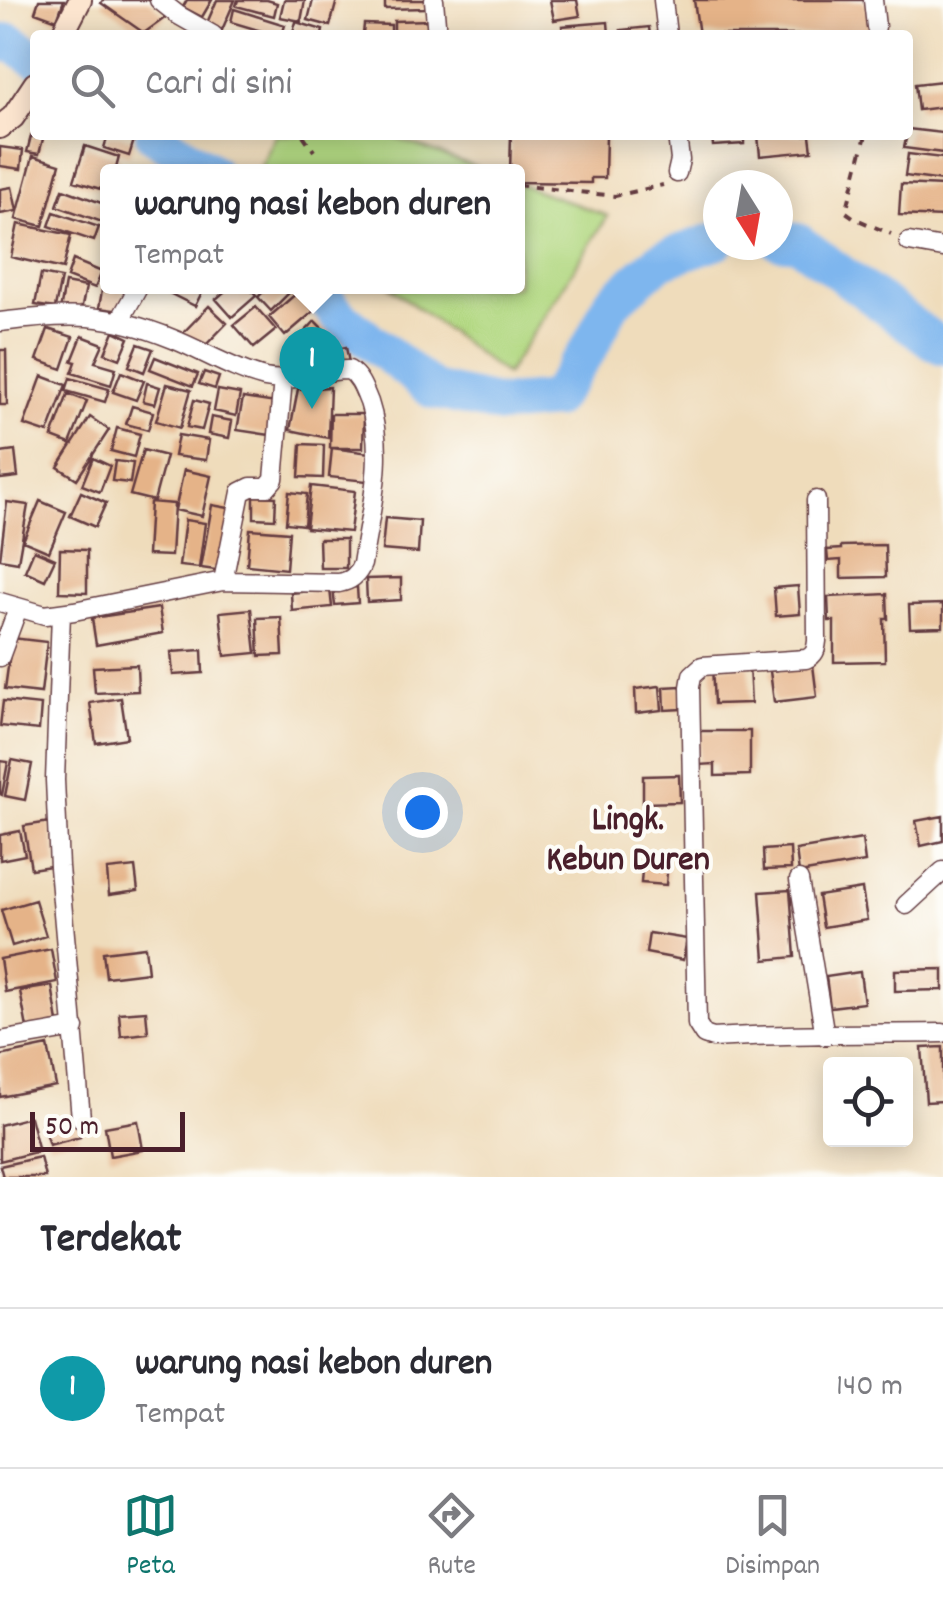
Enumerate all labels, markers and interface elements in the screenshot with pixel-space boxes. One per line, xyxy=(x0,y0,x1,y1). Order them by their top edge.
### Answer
search box xyxy=(30,30,913,140)
icon: search xyxy=(65,58,120,113)
text: Cari di sini xyxy=(145,58,292,113)
popup xyxy=(100,164,525,294)
north arrow xyxy=(703,170,793,260)
text: warung nasi kebon duren xyxy=(134,179,491,234)
text: Tempat xyxy=(134,234,224,280)
pin: 1 xyxy=(280,326,344,409)
your location xyxy=(397,787,448,838)
district label: Lingk. Kebun Duren xyxy=(546,797,710,887)
map controls xyxy=(823,1057,913,1147)
button: locate xyxy=(823,1057,913,1147)
scale bar xyxy=(30,1107,185,1152)
text: 50 m xyxy=(45,1109,99,1149)
text: Terdekat xyxy=(40,1212,181,1272)
text: warung nasi kebon duren xyxy=(135,1338,492,1393)
text: 1 xyxy=(69,1365,76,1411)
text: 140 m xyxy=(836,1365,903,1411)
text: Tempat xyxy=(135,1393,225,1439)
tab: Peta xyxy=(123,1488,178,1588)
tab: Rute xyxy=(424,1488,479,1588)
tab: Disimpan xyxy=(725,1488,820,1588)

